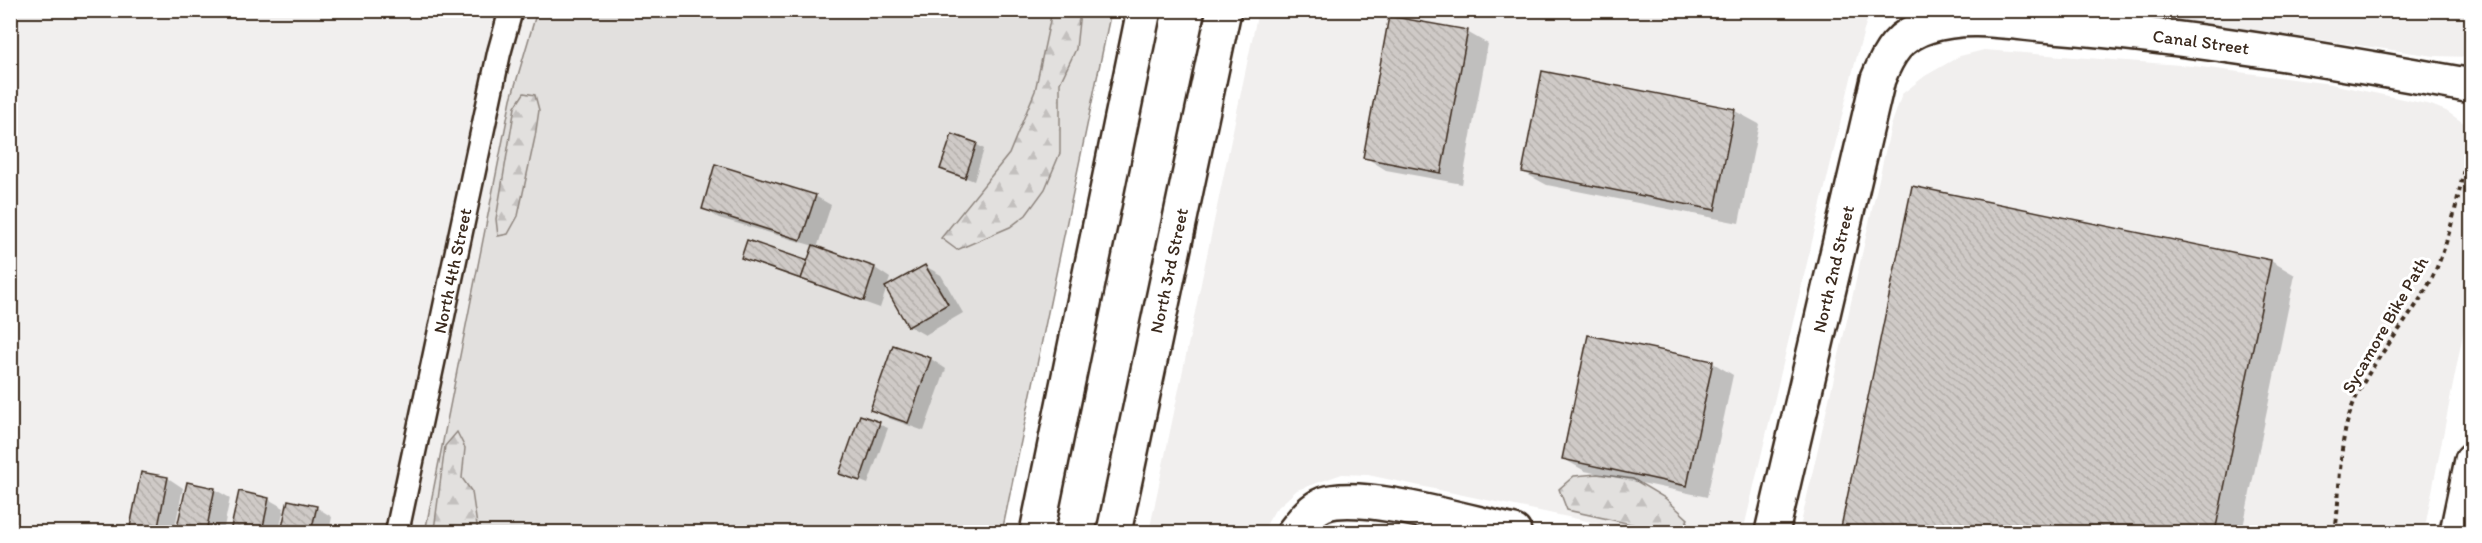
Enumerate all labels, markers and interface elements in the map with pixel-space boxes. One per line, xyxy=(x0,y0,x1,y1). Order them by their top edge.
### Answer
street label: Canal Street xyxy=(2151,25,2251,60)
street label: North 2nd Street xyxy=(1808,203,1859,335)
street label: North 4th Street xyxy=(429,206,477,336)
street label: North 3rd Street xyxy=(1145,206,1193,335)
street label: Sycamore Bike Path xyxy=(2337,252,2433,397)

